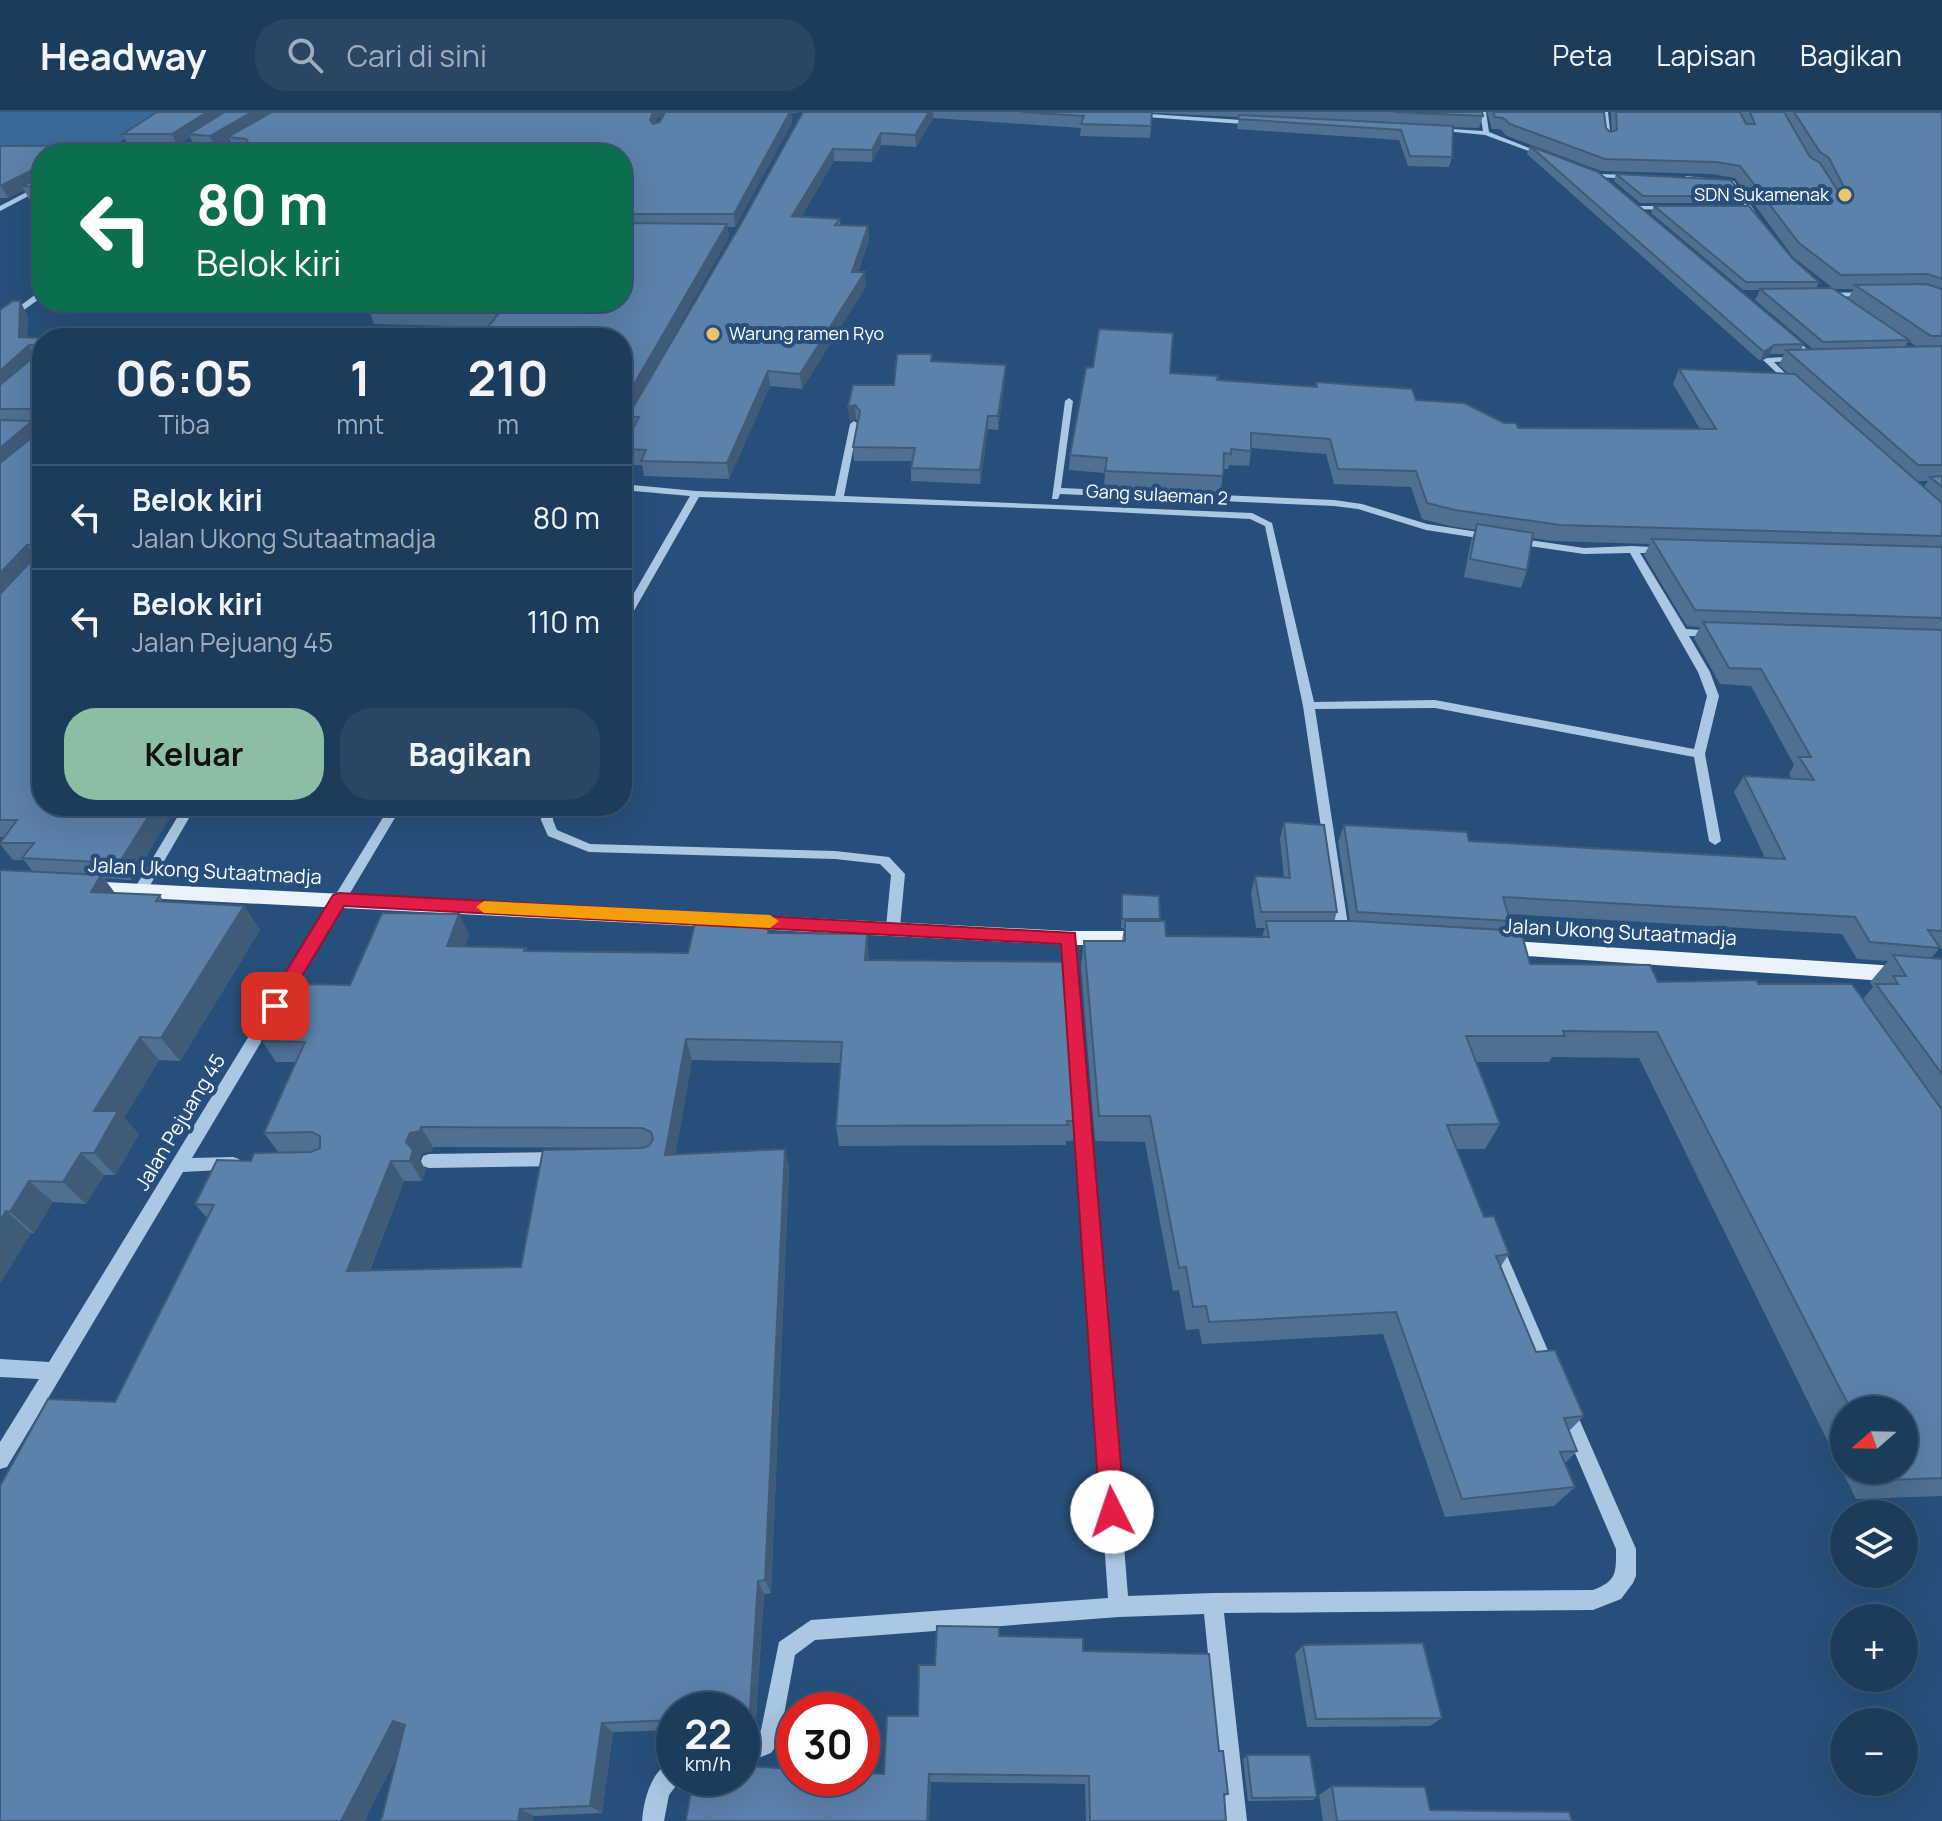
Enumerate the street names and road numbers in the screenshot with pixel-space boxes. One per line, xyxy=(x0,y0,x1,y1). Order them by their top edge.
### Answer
street label: Gang sulaeman 2 xyxy=(1085,478,1229,510)
street label: Jalan Ukong Sutaatmadja xyxy=(88,851,322,890)
street label: Jalan Ukong Sutaatmadja xyxy=(1503,912,1737,951)
street label: Jalan Pejuang 45 xyxy=(128,1048,231,1195)

